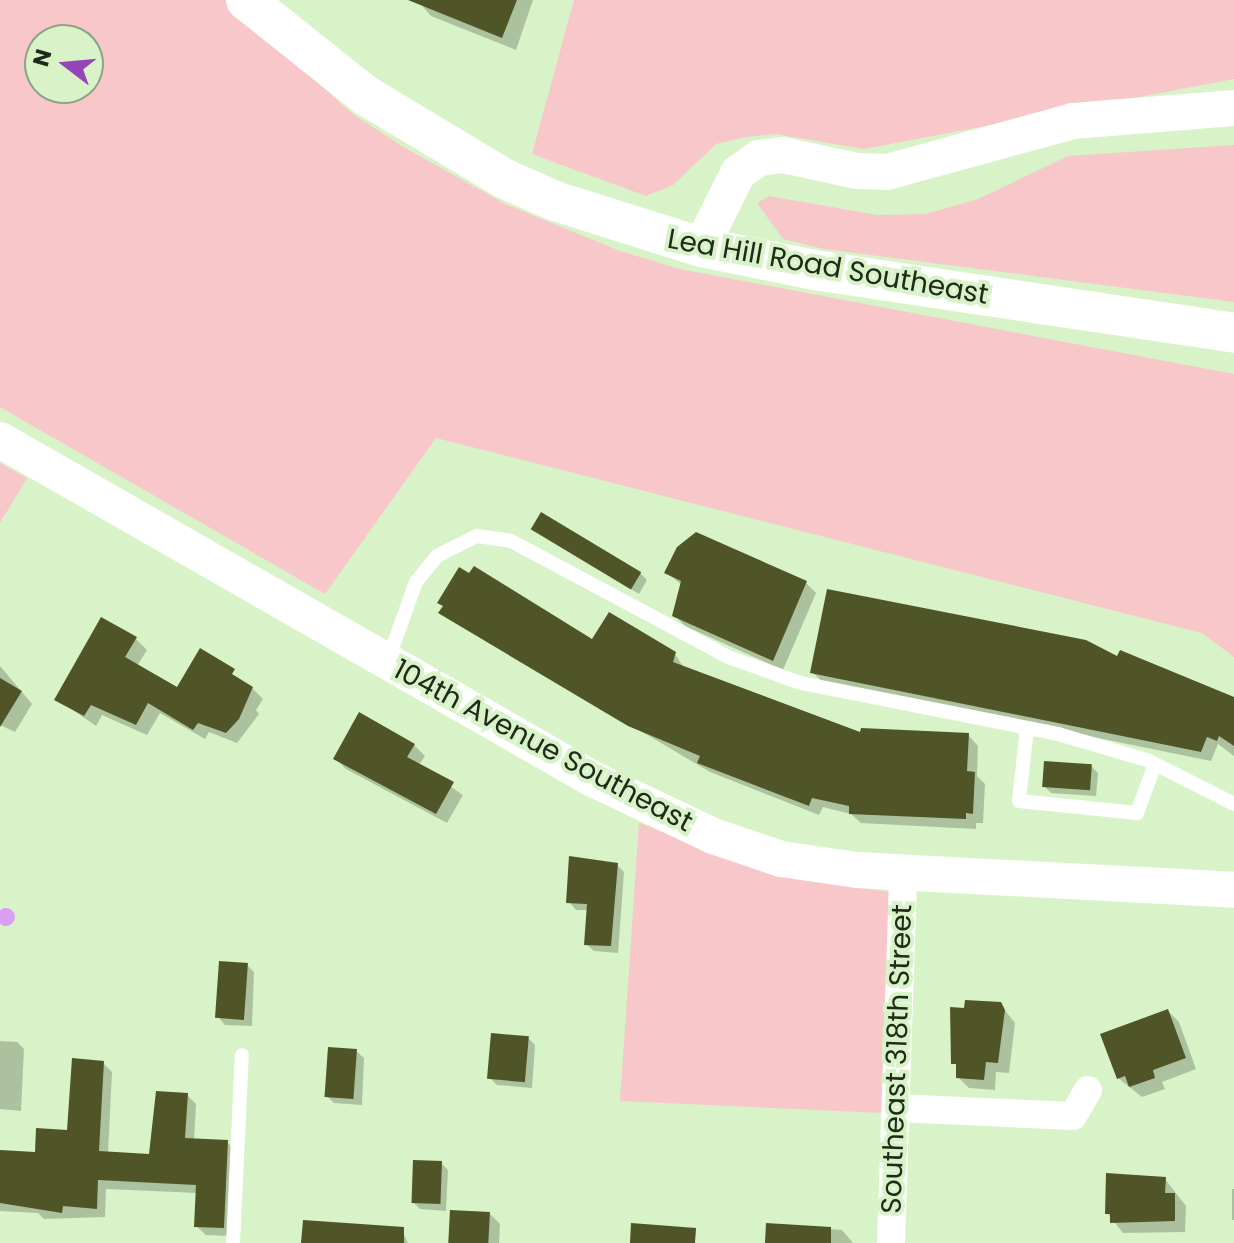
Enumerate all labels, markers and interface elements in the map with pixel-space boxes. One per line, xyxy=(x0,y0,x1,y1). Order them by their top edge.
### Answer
north arrow xyxy=(24,24,104,104)
text: N xyxy=(25,46,60,70)
street label: Lea Hill Road Southeast xyxy=(665,222,991,312)
street label: 104th Avenue Southeast xyxy=(388,653,698,839)
street label: Southeast 318th Street xyxy=(875,904,919,1214)

